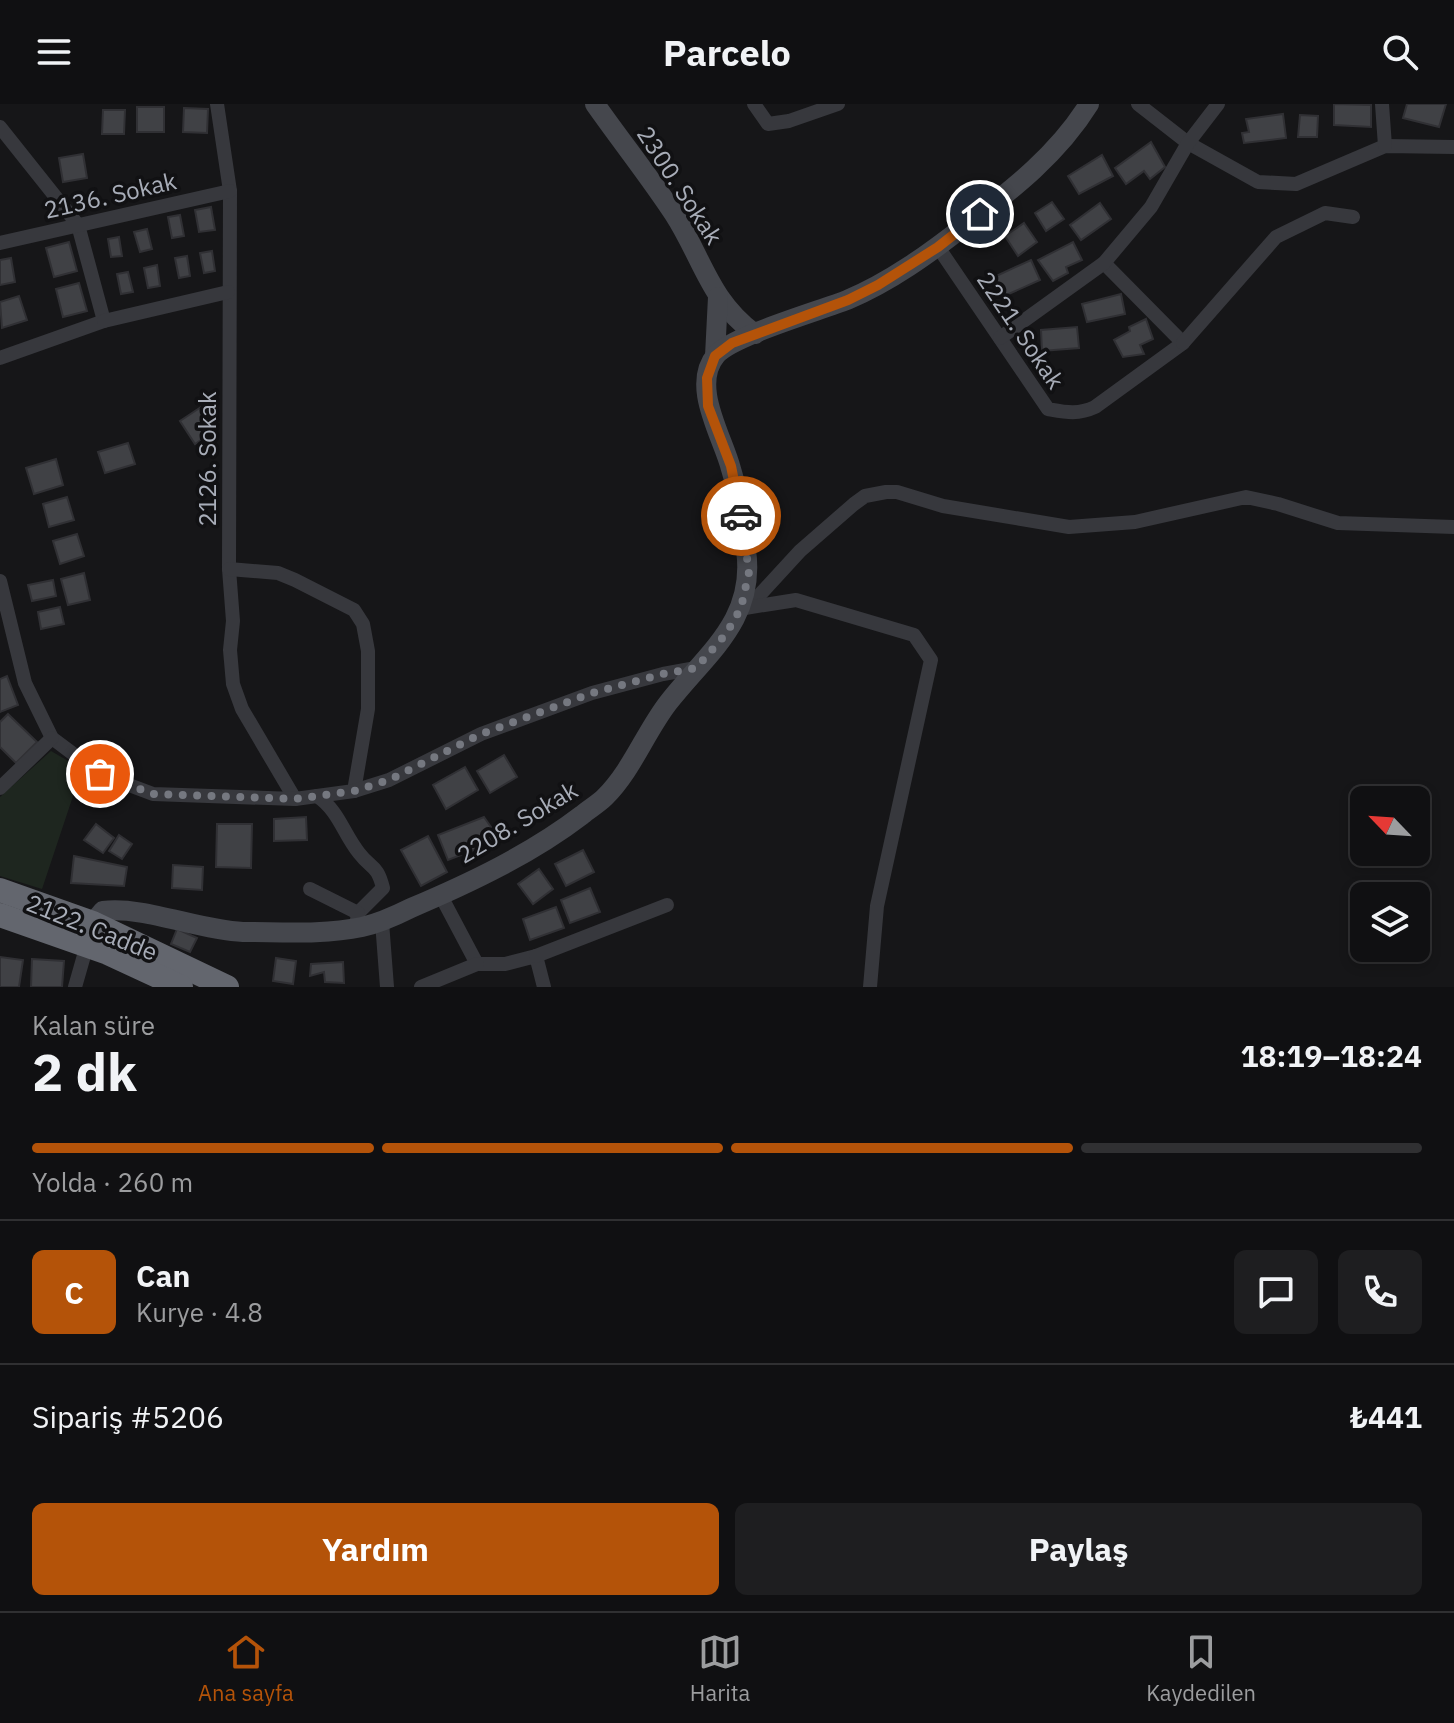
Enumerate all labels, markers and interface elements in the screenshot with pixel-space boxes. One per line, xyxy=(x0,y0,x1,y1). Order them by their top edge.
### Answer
text: Parcelo xyxy=(663,29,791,76)
icon: menu xyxy=(32,30,76,74)
icon: search xyxy=(1378,30,1422,74)
street label: 2300. Sokak xyxy=(630,120,730,251)
street label: 2136. Sokak xyxy=(41,164,180,226)
pin xyxy=(946,180,1014,248)
icon: home xyxy=(958,192,1002,236)
street label: 2221. Sokak xyxy=(970,265,1072,395)
street label: 2126. Sokak xyxy=(191,391,223,527)
courier xyxy=(701,476,781,556)
icon: car xyxy=(719,494,763,538)
pin xyxy=(66,740,134,808)
icon: bag xyxy=(78,752,122,796)
street label: 2208. Sokak xyxy=(451,773,583,871)
north arrow xyxy=(1350,786,1430,866)
map controls xyxy=(1350,786,1430,962)
button: layers xyxy=(1350,882,1430,962)
street label: 2122. Cadde xyxy=(22,886,162,968)
text: Kalan süre xyxy=(32,1008,155,1042)
text: 18:19–18:24 xyxy=(1241,1036,1422,1075)
text: 2 dk xyxy=(32,1038,137,1105)
text: Yolda · 260 m xyxy=(32,1165,193,1199)
button: chat xyxy=(1234,1250,1318,1334)
button: phone xyxy=(1338,1250,1422,1334)
text: Can xyxy=(136,1256,190,1295)
text: C xyxy=(64,1273,84,1312)
text: Kurye · 4.8 xyxy=(136,1295,263,1329)
text: Sipariş #5206 xyxy=(32,1397,224,1436)
text: ₺441 xyxy=(1350,1397,1422,1436)
button: Yardım xyxy=(32,1503,719,1595)
button: Paylaş xyxy=(735,1503,1422,1595)
tab: Ana sayfa xyxy=(198,1630,294,1707)
tab: Harita xyxy=(690,1630,750,1707)
tab: Kaydedilen xyxy=(1146,1630,1256,1707)

